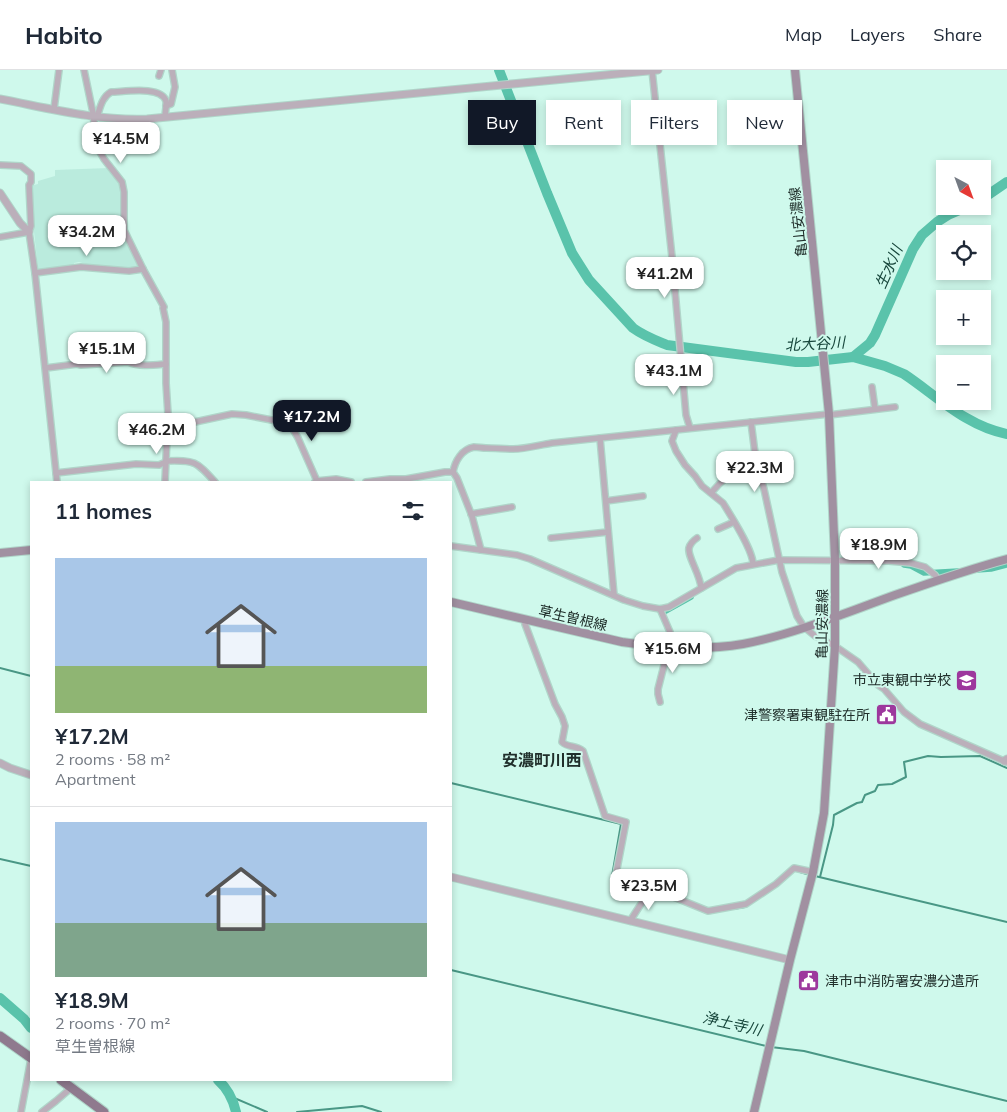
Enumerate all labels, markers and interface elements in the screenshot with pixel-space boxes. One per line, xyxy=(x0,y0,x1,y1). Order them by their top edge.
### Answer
text: Habito xyxy=(25,20,103,50)
text: Map xyxy=(785,23,822,46)
text: Layers xyxy=(850,23,905,46)
text: Share xyxy=(933,23,982,46)
chip: Buy xyxy=(468,100,536,145)
chip: Rent xyxy=(546,100,621,145)
chip: Filters xyxy=(631,100,717,145)
chip: New xyxy=(727,100,802,145)
pin: ¥14.5M xyxy=(80,122,162,164)
text: ¥14.5M xyxy=(93,128,149,148)
north arrow xyxy=(936,160,991,215)
map controls xyxy=(936,160,991,410)
street label: 亀山安濃線 xyxy=(785,186,811,258)
pin: ¥34.2M xyxy=(46,214,128,257)
text: ¥34.2M xyxy=(59,221,115,241)
button: locate xyxy=(936,225,991,280)
water label: 生水川 xyxy=(871,241,907,291)
pin: ¥41.2M xyxy=(624,256,706,299)
text: ¥41.2M xyxy=(637,263,693,283)
button: + xyxy=(936,290,991,345)
pin: ¥15.1M xyxy=(66,332,148,374)
water label: 北大谷川 xyxy=(785,332,847,355)
text: ¥15.1M xyxy=(79,338,135,358)
pin: ¥43.1M xyxy=(633,354,715,396)
button: − xyxy=(936,355,991,410)
text: ¥43.1M xyxy=(646,360,702,380)
pin: ¥17.2M xyxy=(271,400,353,442)
text: ¥17.2M xyxy=(284,406,340,426)
pin: ¥46.2M xyxy=(116,412,198,455)
text: ¥46.2M xyxy=(129,419,185,439)
pin: ¥22.3M xyxy=(714,450,796,493)
text: ¥22.3M xyxy=(727,457,783,477)
icon: filters xyxy=(399,497,427,525)
text: 11 homes xyxy=(55,498,152,524)
pin: ¥18.9M xyxy=(838,528,920,570)
text: ¥18.9M xyxy=(851,534,907,554)
street label: 亀山安濃線 xyxy=(812,589,832,659)
icon: home xyxy=(196,591,286,681)
street label: 草生曽根線 xyxy=(537,601,609,635)
pin: ¥15.6M xyxy=(632,632,714,674)
text: ¥15.6M xyxy=(645,638,701,658)
school or university icon: 市立東観中学校 xyxy=(955,668,979,692)
place label: 市立東観中学校 xyxy=(853,671,951,689)
public building icon: 津警察署東観駐在所 xyxy=(874,703,898,727)
place label: 津警察署東観駐在所 xyxy=(744,706,870,724)
text: ¥17.2M xyxy=(55,723,129,749)
text: 2 rooms · 58 m² xyxy=(55,749,170,769)
district label: 安濃町川西 xyxy=(502,750,582,770)
text: Apartment xyxy=(55,769,136,789)
icon: home xyxy=(196,854,286,944)
pin: ¥23.5M xyxy=(608,868,690,911)
text: ¥23.5M xyxy=(621,875,677,895)
public building icon: 津市中消防署安濃分遣所 xyxy=(797,969,821,993)
place label: 津市中消防署安濃分遣所 xyxy=(825,972,979,990)
text: ¥18.9M xyxy=(55,987,129,1013)
water label: 浄土寺川 xyxy=(701,1008,765,1040)
text: 2 rooms · 70 m² xyxy=(55,1013,170,1033)
text: 草生曽根線 xyxy=(55,1036,135,1056)

